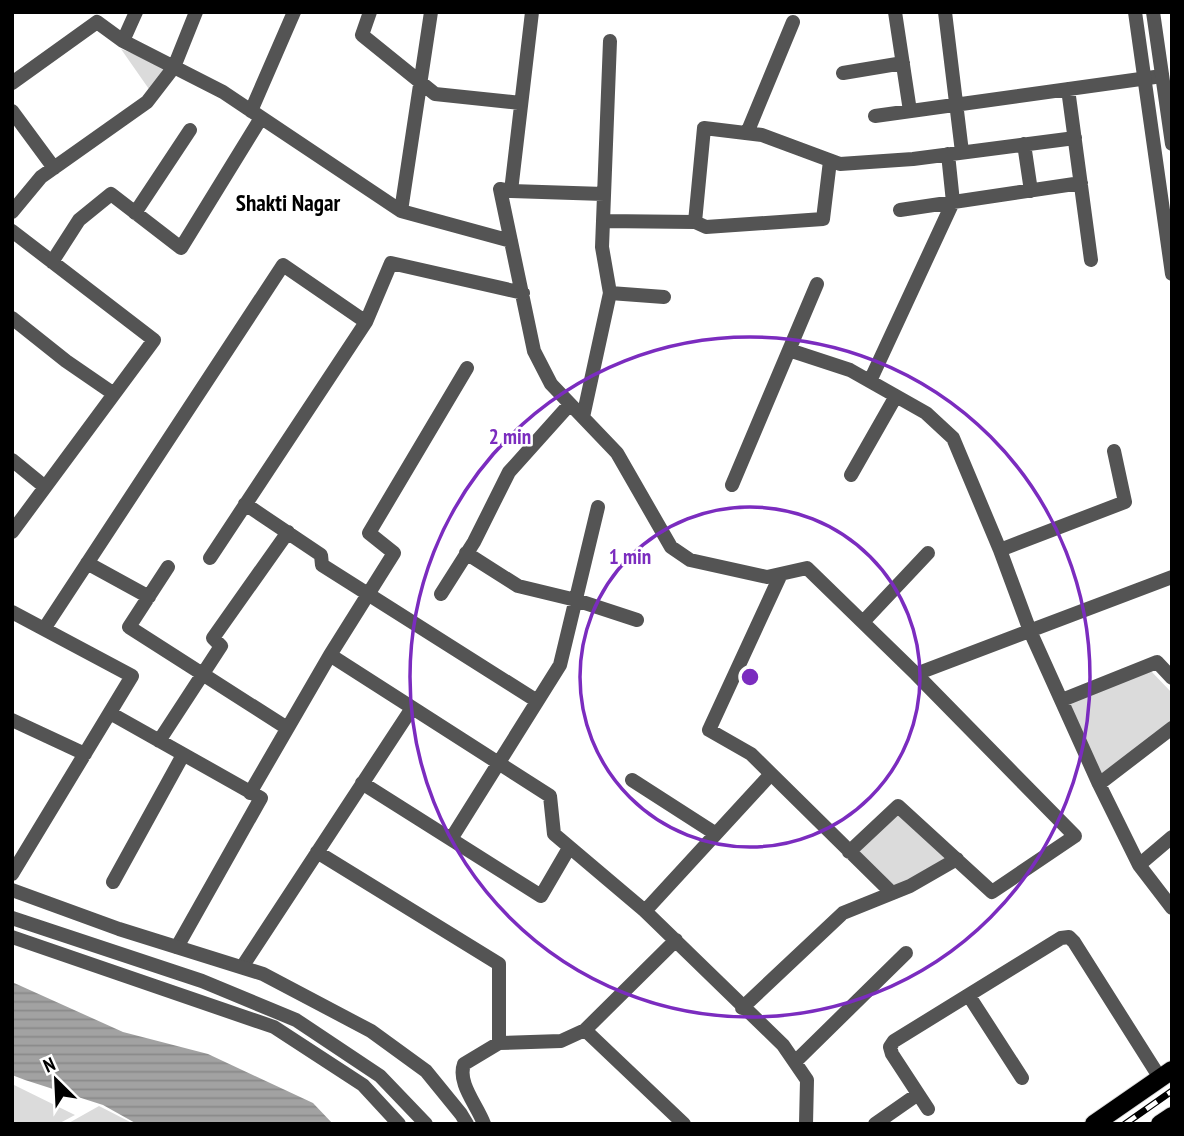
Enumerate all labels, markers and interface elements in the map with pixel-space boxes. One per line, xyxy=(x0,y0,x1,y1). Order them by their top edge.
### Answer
district label: Shakti Nagar xyxy=(236,188,340,217)
text: 2 min xyxy=(489,423,531,450)
text: 1 min xyxy=(609,543,651,570)
centre of rings xyxy=(738,665,762,689)
north arrow xyxy=(21,1045,91,1115)
text: N xyxy=(40,1051,59,1078)

